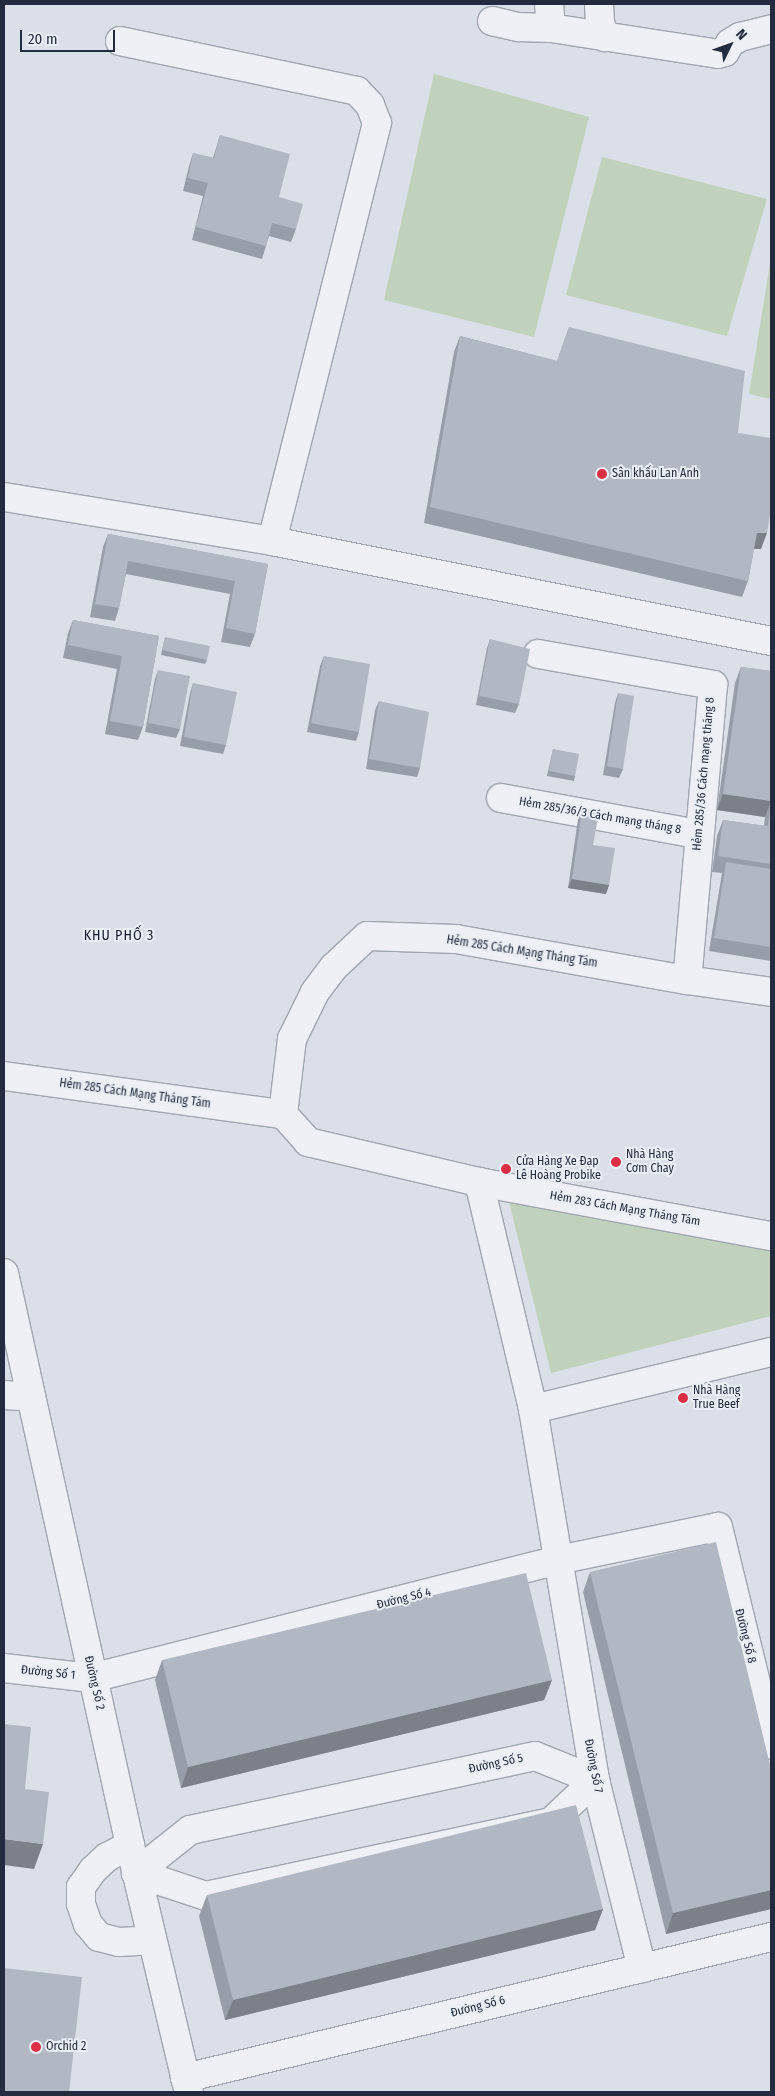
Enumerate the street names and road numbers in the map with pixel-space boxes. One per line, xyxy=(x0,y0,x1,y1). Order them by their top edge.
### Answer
street label: Hẻm 285/36 Cách mạng tháng 8 xyxy=(690,697,718,851)
street label: Hẻm 285/36/3 Cách mạng tháng 8 xyxy=(518,795,682,837)
street label: Hẻm 285 Cách Mạng Tháng Tám xyxy=(445,933,599,971)
street label: Hẻm 285 Cách Mạng Tháng Tám xyxy=(58,1076,212,1112)
street label: Hẻm 283 Cách Mạng Tháng Tám xyxy=(549,1189,701,1229)
street label: Đường Số 4 xyxy=(375,1585,433,1613)
street label: Đường Số 8 xyxy=(731,1607,759,1665)
street label: Đường Số 2 xyxy=(81,1655,107,1711)
street label: Đường Số 1 xyxy=(20,1663,76,1683)
street label: Đường Số 7 xyxy=(581,1738,605,1794)
street label: Đường Số 5 xyxy=(467,1751,525,1777)
street label: Đường Số 6 xyxy=(449,1993,507,2021)

